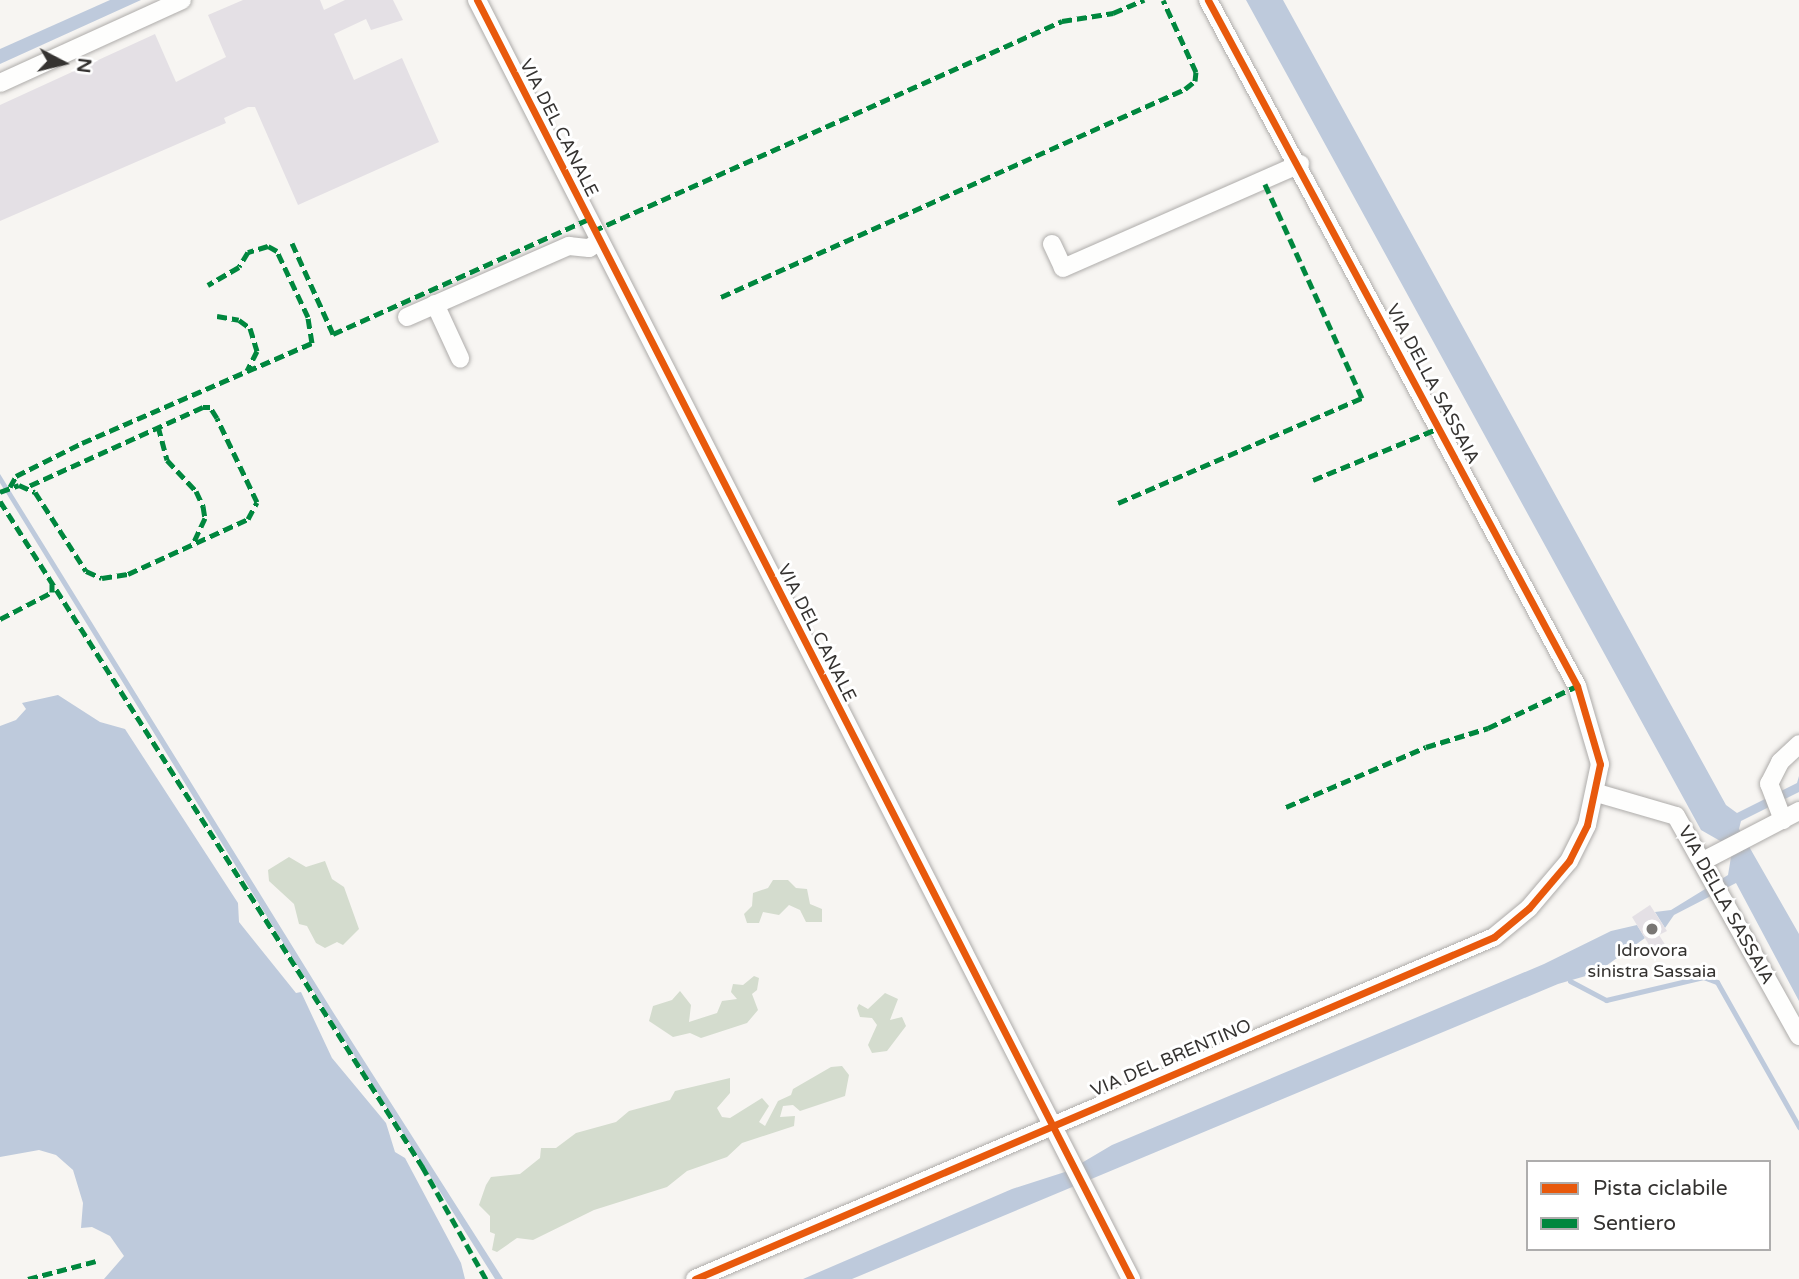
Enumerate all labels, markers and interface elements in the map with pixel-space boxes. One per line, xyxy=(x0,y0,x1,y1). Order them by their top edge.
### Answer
north arrow xyxy=(28,28,98,98)
street label: VIA DEL CANALE xyxy=(515,56,603,200)
text: N xyxy=(72,57,96,74)
street label: VIA DELLA SASSAIA xyxy=(1382,300,1484,468)
street label: VIA DEL CANALE xyxy=(773,561,861,705)
street label: VIA DELLA SASSAIA xyxy=(1673,822,1779,988)
marker: Idrovora sinistra Sassaia xyxy=(1644,921,1660,937)
place label: Idrovora sinistra Sassaia xyxy=(1588,940,1716,982)
street label: VIA DEL BRENTINO xyxy=(1088,1014,1254,1102)
legend xyxy=(1526,1160,1771,1251)
text: Pista ciclabile xyxy=(1593,1176,1728,1201)
text: Sentiero xyxy=(1593,1211,1676,1236)

